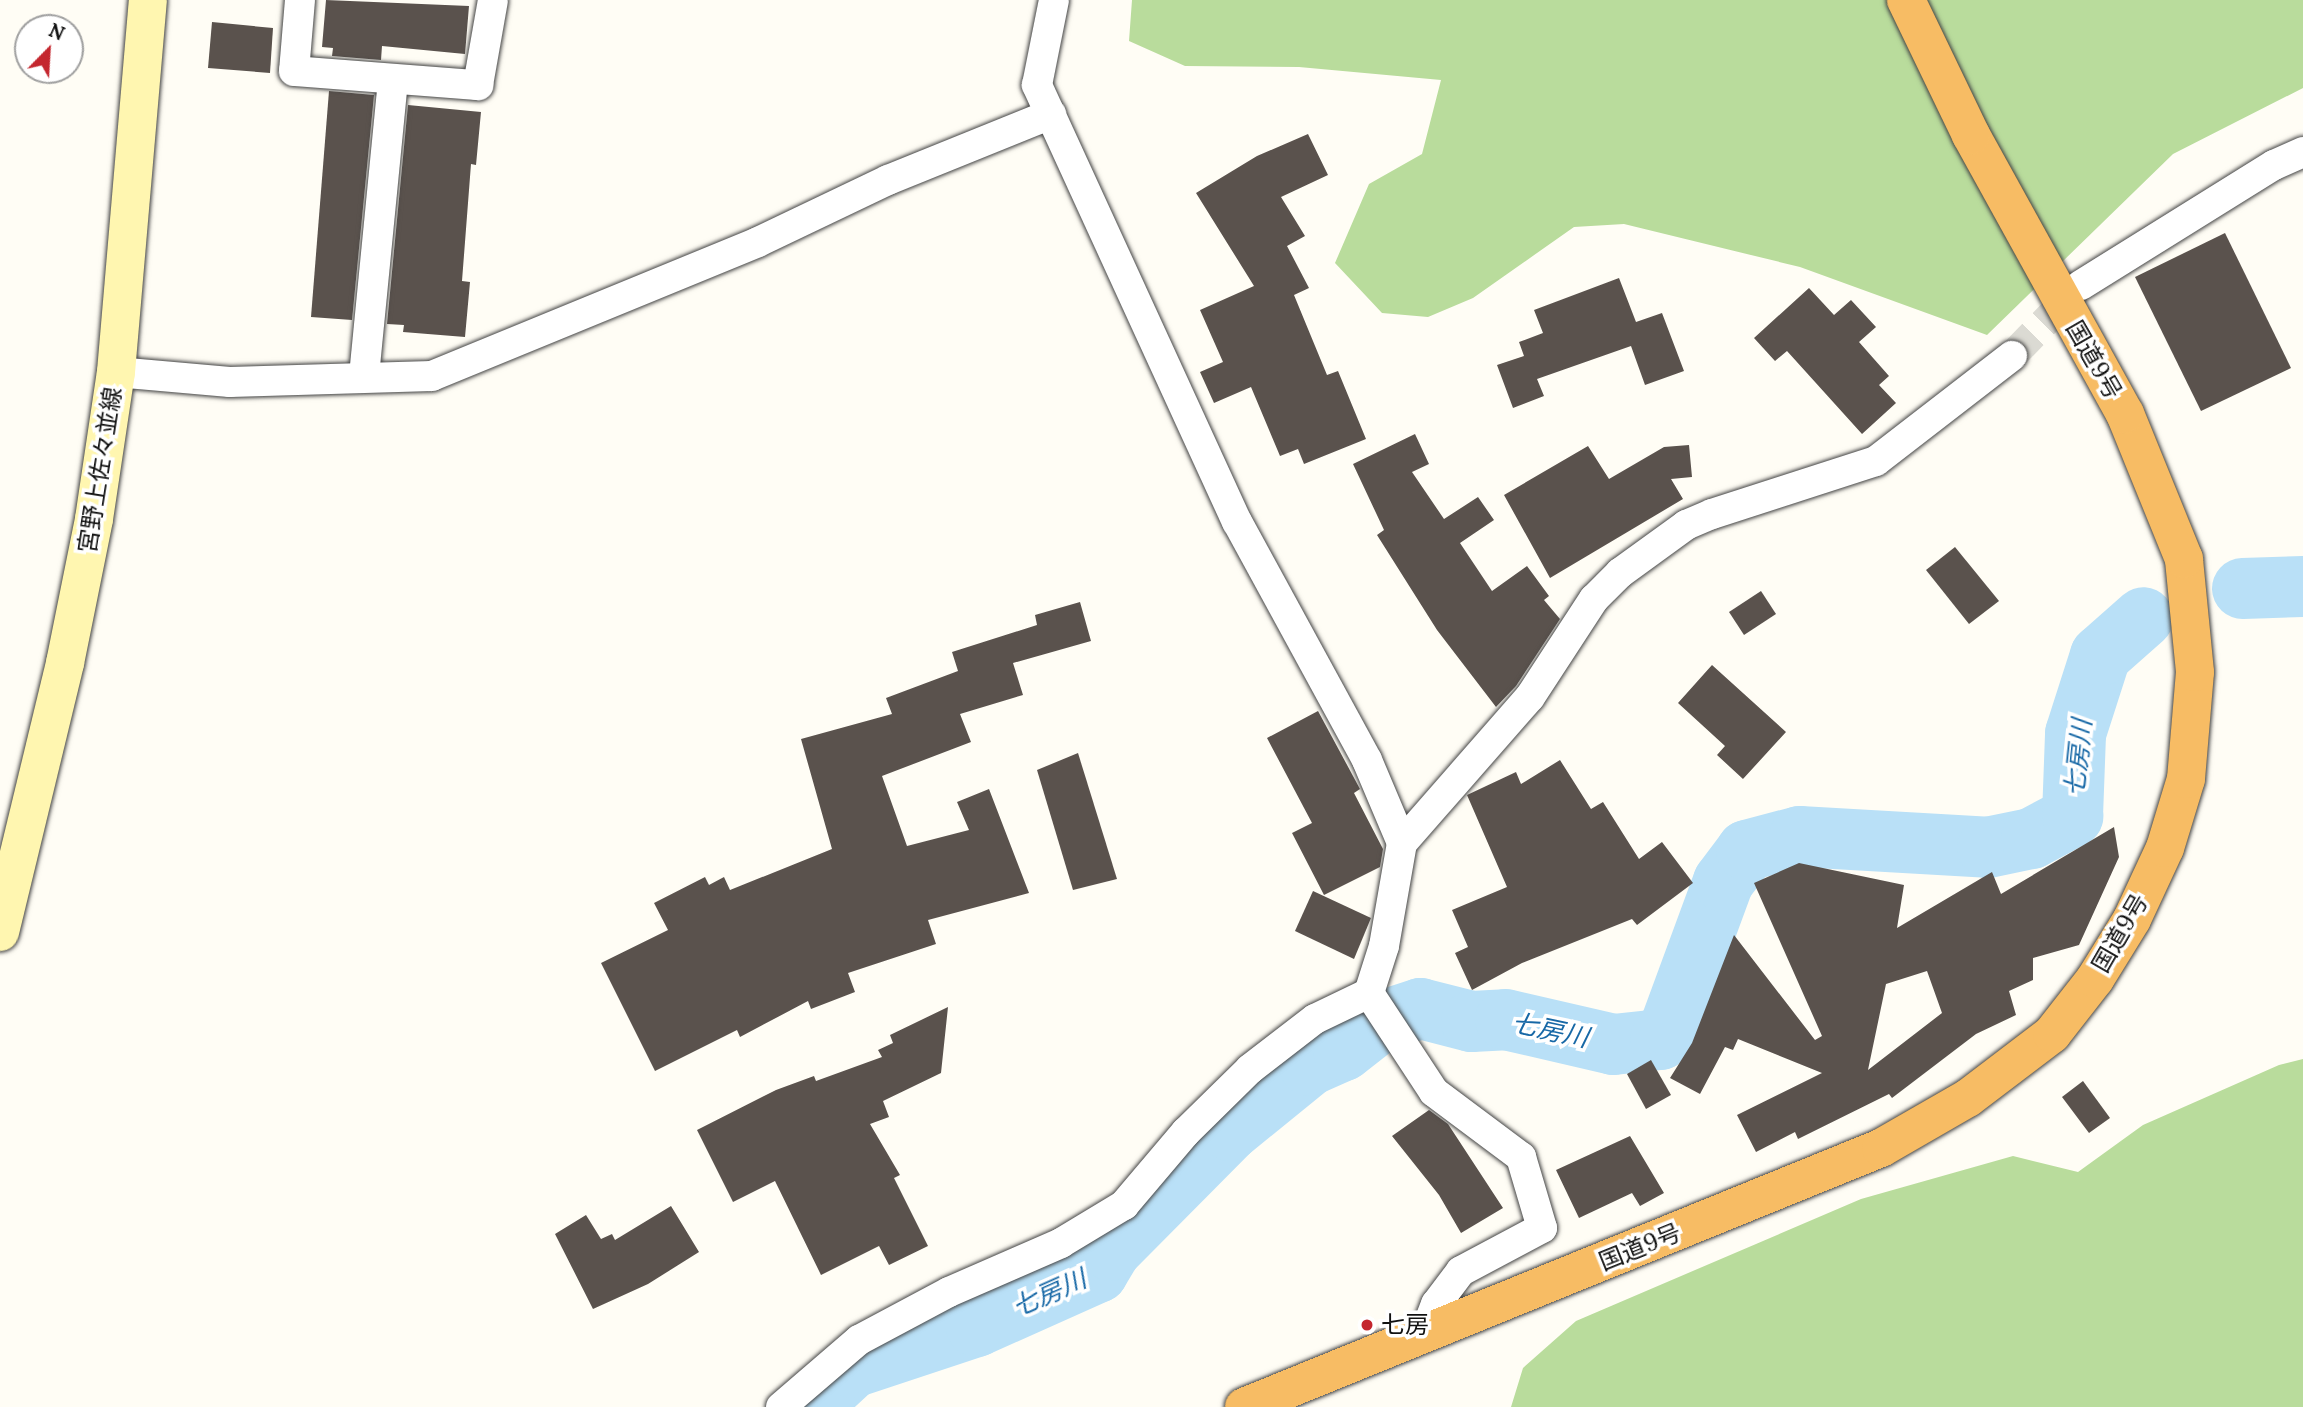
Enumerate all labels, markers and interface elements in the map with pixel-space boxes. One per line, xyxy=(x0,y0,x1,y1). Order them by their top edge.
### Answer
north arrow xyxy=(14,14,84,84)
text: N xyxy=(45,18,68,46)
street label: 国道9号 xyxy=(2060,316,2128,404)
street label: 宮野上佐々並線 xyxy=(73,385,127,555)
water label: 七房川 xyxy=(2058,718,2098,798)
street label: 国道9号 xyxy=(2086,889,2154,977)
water label: 七房川 xyxy=(1509,1007,1591,1053)
street label: 国道9号 xyxy=(1595,1218,1685,1276)
water label: 七房川 xyxy=(1007,1263,1091,1323)
place label: 七房 xyxy=(1381,1311,1429,1339)
marker: 七房 xyxy=(1359,1317,1375,1333)

